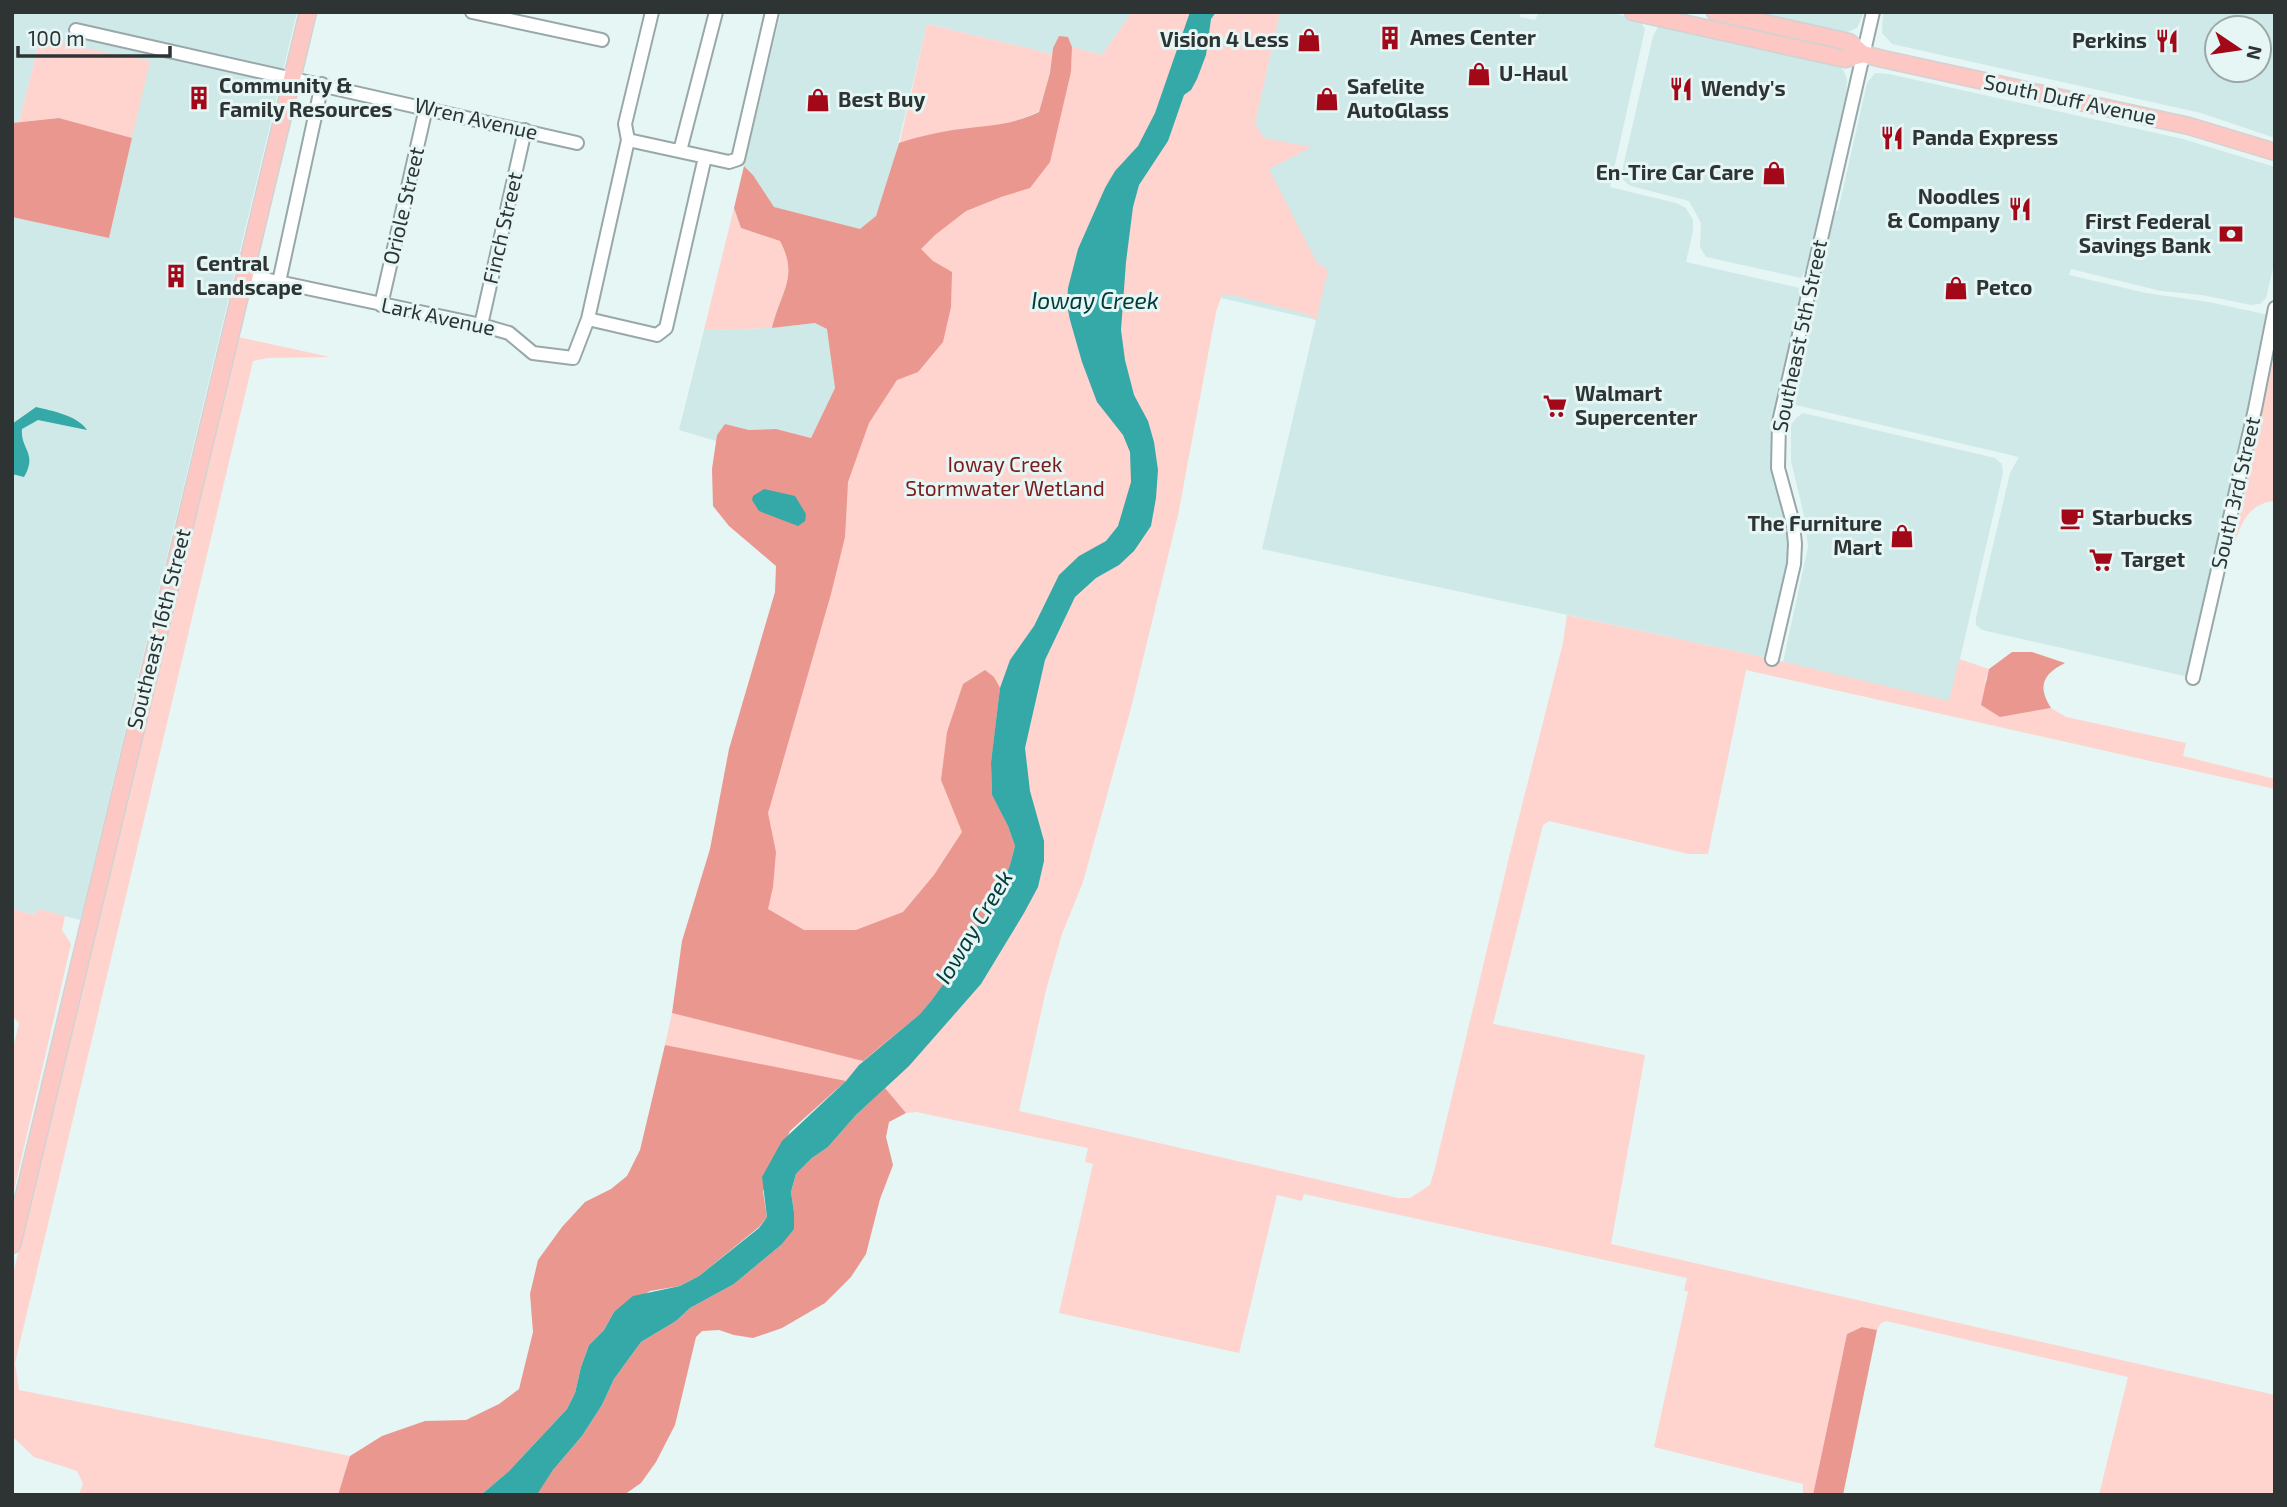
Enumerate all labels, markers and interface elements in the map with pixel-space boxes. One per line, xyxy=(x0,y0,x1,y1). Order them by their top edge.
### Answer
scale bar xyxy=(18,14,170,58)
north arrow xyxy=(2203,14,2273,84)
building icon: Ames Center xyxy=(1376,24,1404,52)
place label: Ames Center xyxy=(1410,24,1536,49)
text: 100 m xyxy=(28,25,85,50)
place label: Vision 4 Less xyxy=(1160,26,1289,51)
shop icon: Vision 4 Less xyxy=(1295,26,1323,54)
place label: Perkins xyxy=(2072,27,2147,52)
restaurant icon: Perkins xyxy=(2153,27,2181,55)
text: N xyxy=(2242,44,2268,62)
shop icon: U-Haul xyxy=(1465,60,1493,88)
place label: U-Haul xyxy=(1499,60,1568,85)
street label: South Duff Avenue xyxy=(1982,68,2159,129)
place label: Community & Family Resources xyxy=(219,72,393,122)
place label: Safelite AutoGlass xyxy=(1347,73,1449,122)
restaurant icon: Wendy's xyxy=(1667,75,1695,103)
place label: Wendy's xyxy=(1701,75,1786,101)
building icon: Community & Family Resources xyxy=(185,84,213,112)
shop icon: Safelite AutoGlass xyxy=(1313,85,1341,113)
shop icon: Best Buy xyxy=(804,86,832,114)
place label: Best Buy xyxy=(838,86,925,112)
street label: Wren Avenue xyxy=(412,91,540,144)
restaurant icon: Panda Express xyxy=(1878,124,1906,152)
place label: Panda Express xyxy=(1912,124,2058,149)
street label: Oriole Street xyxy=(377,144,428,267)
place label: En-Tire Car Care xyxy=(1596,159,1754,184)
shop icon: En-Tire Car Care xyxy=(1760,159,1788,187)
street label: Finch Street xyxy=(477,169,527,286)
place label: Noodles & Company xyxy=(1887,183,2000,233)
restaurant icon: Noodles & Company xyxy=(2006,195,2034,223)
place label: First Federal Savings Bank xyxy=(2079,208,2211,257)
bank icon: First Federal Savings Bank xyxy=(2217,220,2245,248)
street label: Southeast 5th Street xyxy=(1766,237,1831,434)
place label: Central Landscape xyxy=(196,250,303,299)
building icon: Central Landscape xyxy=(162,262,190,290)
shop icon: Petco xyxy=(1942,274,1970,302)
place label: Petco xyxy=(1976,274,2032,299)
water label: Ioway Creek xyxy=(1031,286,1159,314)
street label: Lark Avenue xyxy=(379,291,498,340)
place label: Walmart Supercenter xyxy=(1575,380,1697,429)
supermarket icon: Walmart Supercenter xyxy=(1541,392,1569,420)
street label: South 3rd Street xyxy=(2205,414,2264,571)
park label: Ioway Creek Stormwater Wetland xyxy=(905,451,1105,500)
cafe icon: Starbucks xyxy=(2058,504,2086,532)
place label: Starbucks xyxy=(2092,504,2192,529)
place label: The Furniture Mart xyxy=(1747,510,1882,559)
shop icon: The Furniture Mart xyxy=(1888,522,1916,550)
street label: Southeast 16th Street xyxy=(121,526,195,731)
supermarket icon: Target xyxy=(2087,546,2115,574)
place label: Target xyxy=(2121,546,2186,571)
water label: Ioway Creek xyxy=(928,865,1018,988)

